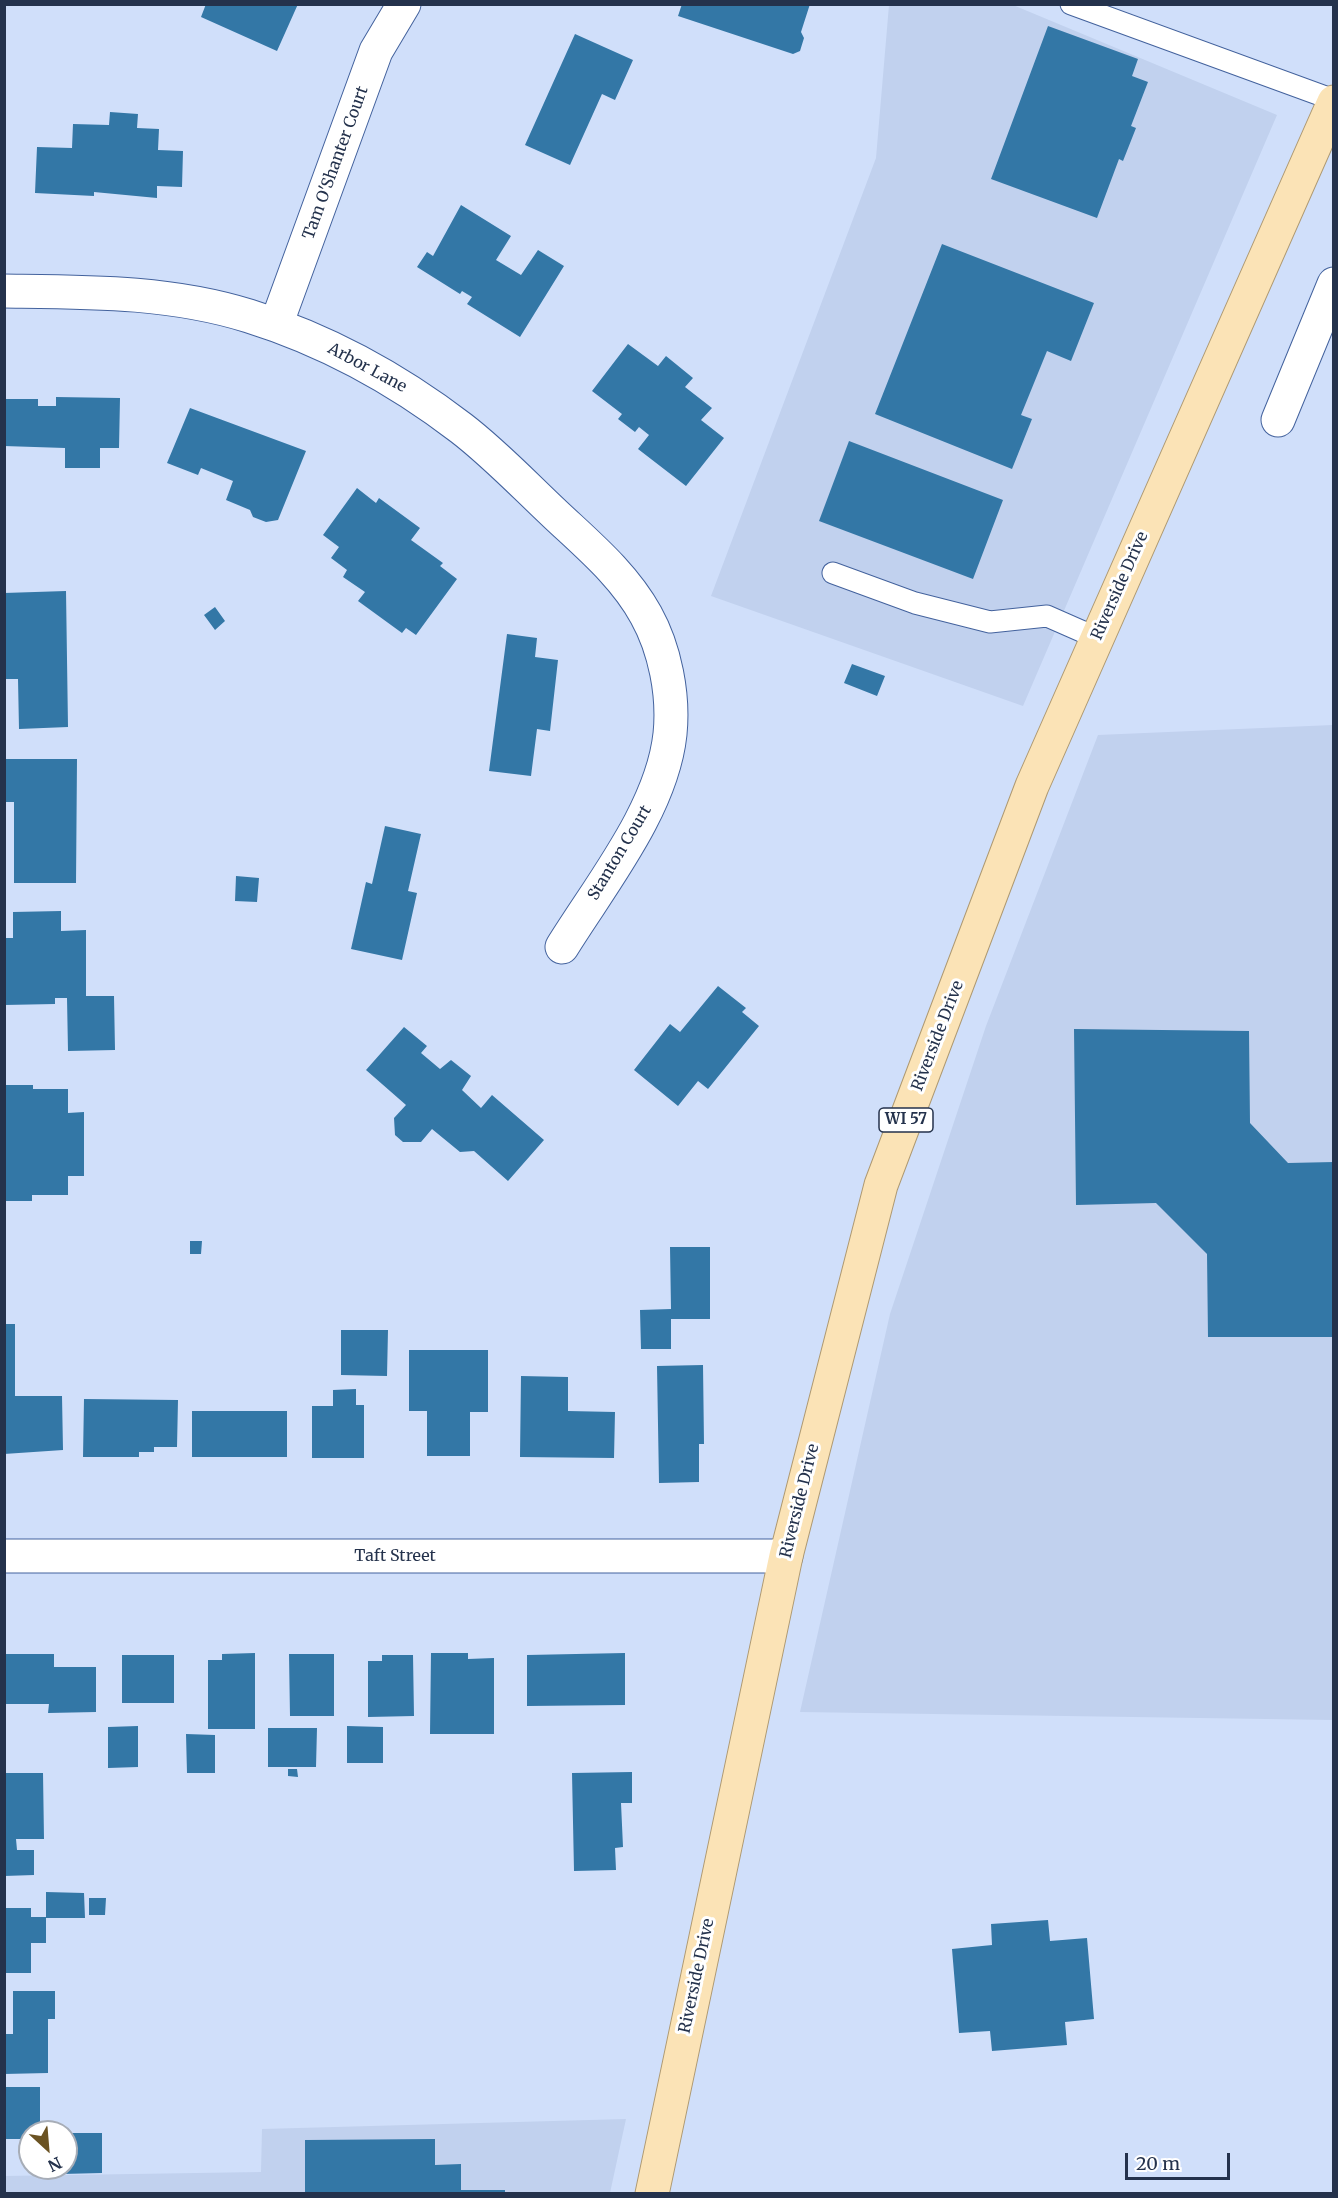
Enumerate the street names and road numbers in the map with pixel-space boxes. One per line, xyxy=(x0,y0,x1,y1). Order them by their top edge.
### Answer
street label: Tam O'Shanter Court xyxy=(299,84,373,242)
street label: Arbor Lane xyxy=(324,339,410,397)
street label: Riverside Drive xyxy=(1088,529,1152,643)
street label: Stanton Court xyxy=(584,802,656,904)
street label: Riverside Drive xyxy=(908,978,968,1094)
road number: WI 57 xyxy=(879,1108,933,1132)
street label: Riverside Drive xyxy=(777,1442,823,1560)
street label: Taft Street xyxy=(354,1546,436,1566)
street label: Riverside Drive xyxy=(675,1917,719,2035)

